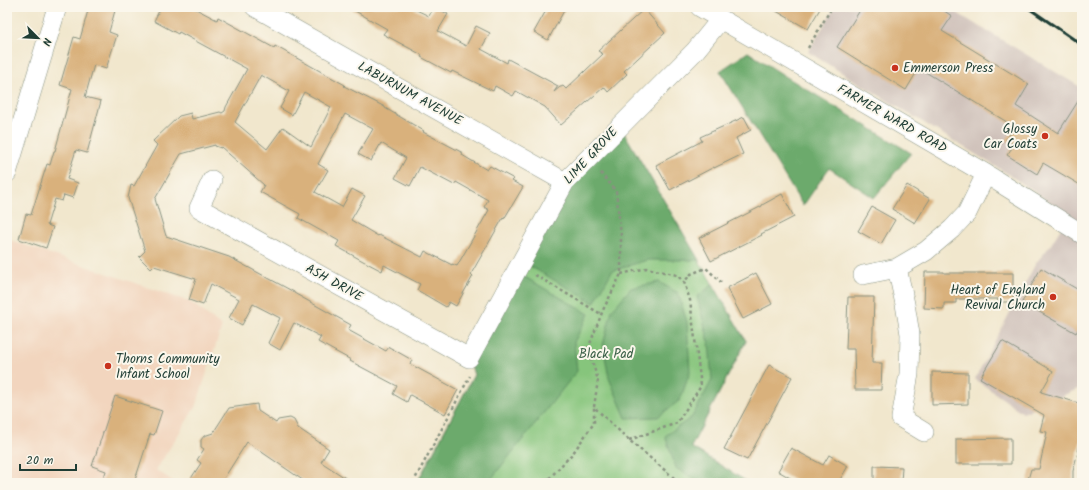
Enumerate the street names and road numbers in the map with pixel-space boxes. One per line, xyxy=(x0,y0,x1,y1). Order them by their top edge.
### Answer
street label: LABURNUM AVENUE xyxy=(354,56,467,132)
street label: FARMER WARD ROAD xyxy=(833,79,951,159)
street label: LIME GROVE xyxy=(559,122,624,190)
street label: ASH DRIVE xyxy=(301,258,367,308)

